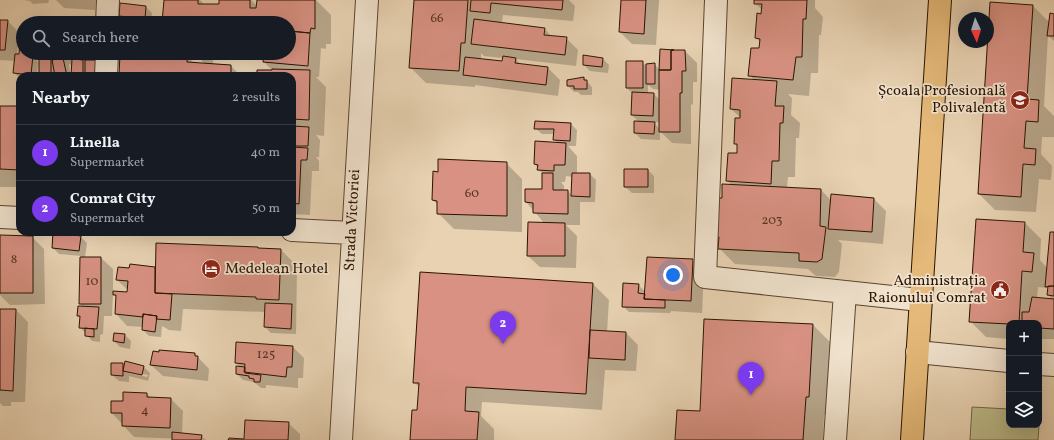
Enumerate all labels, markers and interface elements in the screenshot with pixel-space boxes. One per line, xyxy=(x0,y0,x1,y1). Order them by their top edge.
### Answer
house number: 66 xyxy=(430,10,444,28)
north arrow xyxy=(958,12,994,48)
search box xyxy=(16,16,296,60)
icon: search xyxy=(30,27,52,49)
text: Search here xyxy=(62,28,139,49)
place label: Școala Profesională Polivalentă xyxy=(878,81,1006,119)
text: Nearby xyxy=(32,87,90,110)
text: 2 results xyxy=(232,89,280,107)
school or university icon: Școala Profesională Polivalentă xyxy=(1009,89,1031,111)
text: Linella xyxy=(70,133,120,154)
text: 1 xyxy=(42,144,48,162)
text: 40 m xyxy=(251,144,280,162)
text: Supermarket xyxy=(70,154,145,172)
street label: Strada Victoriei xyxy=(340,168,366,272)
house number: 60 xyxy=(465,185,479,203)
text: Comrat City xyxy=(70,189,155,210)
text: 2 xyxy=(42,200,48,218)
text: 50 m xyxy=(252,200,280,218)
text: Supermarket xyxy=(70,210,145,228)
house number: 203 xyxy=(762,212,783,230)
house number: 8 xyxy=(11,251,17,269)
hotel icon: Medelean Hotel xyxy=(200,258,222,280)
place label: Medelean Hotel xyxy=(225,259,328,280)
your location xyxy=(663,265,683,285)
place label: Administrația Raionului Comrat xyxy=(868,271,986,309)
house number: 10 xyxy=(86,273,99,291)
public building icon: Administrația Raionului Comrat xyxy=(989,279,1011,301)
pin: 2 xyxy=(490,311,516,344)
map controls xyxy=(1006,320,1042,428)
button: + xyxy=(1006,320,1042,356)
house number: 125 xyxy=(257,346,275,364)
button: − xyxy=(1006,356,1042,392)
pin: 1 xyxy=(738,362,764,395)
button: layers xyxy=(1006,392,1042,428)
house number: 4 xyxy=(141,402,149,420)

